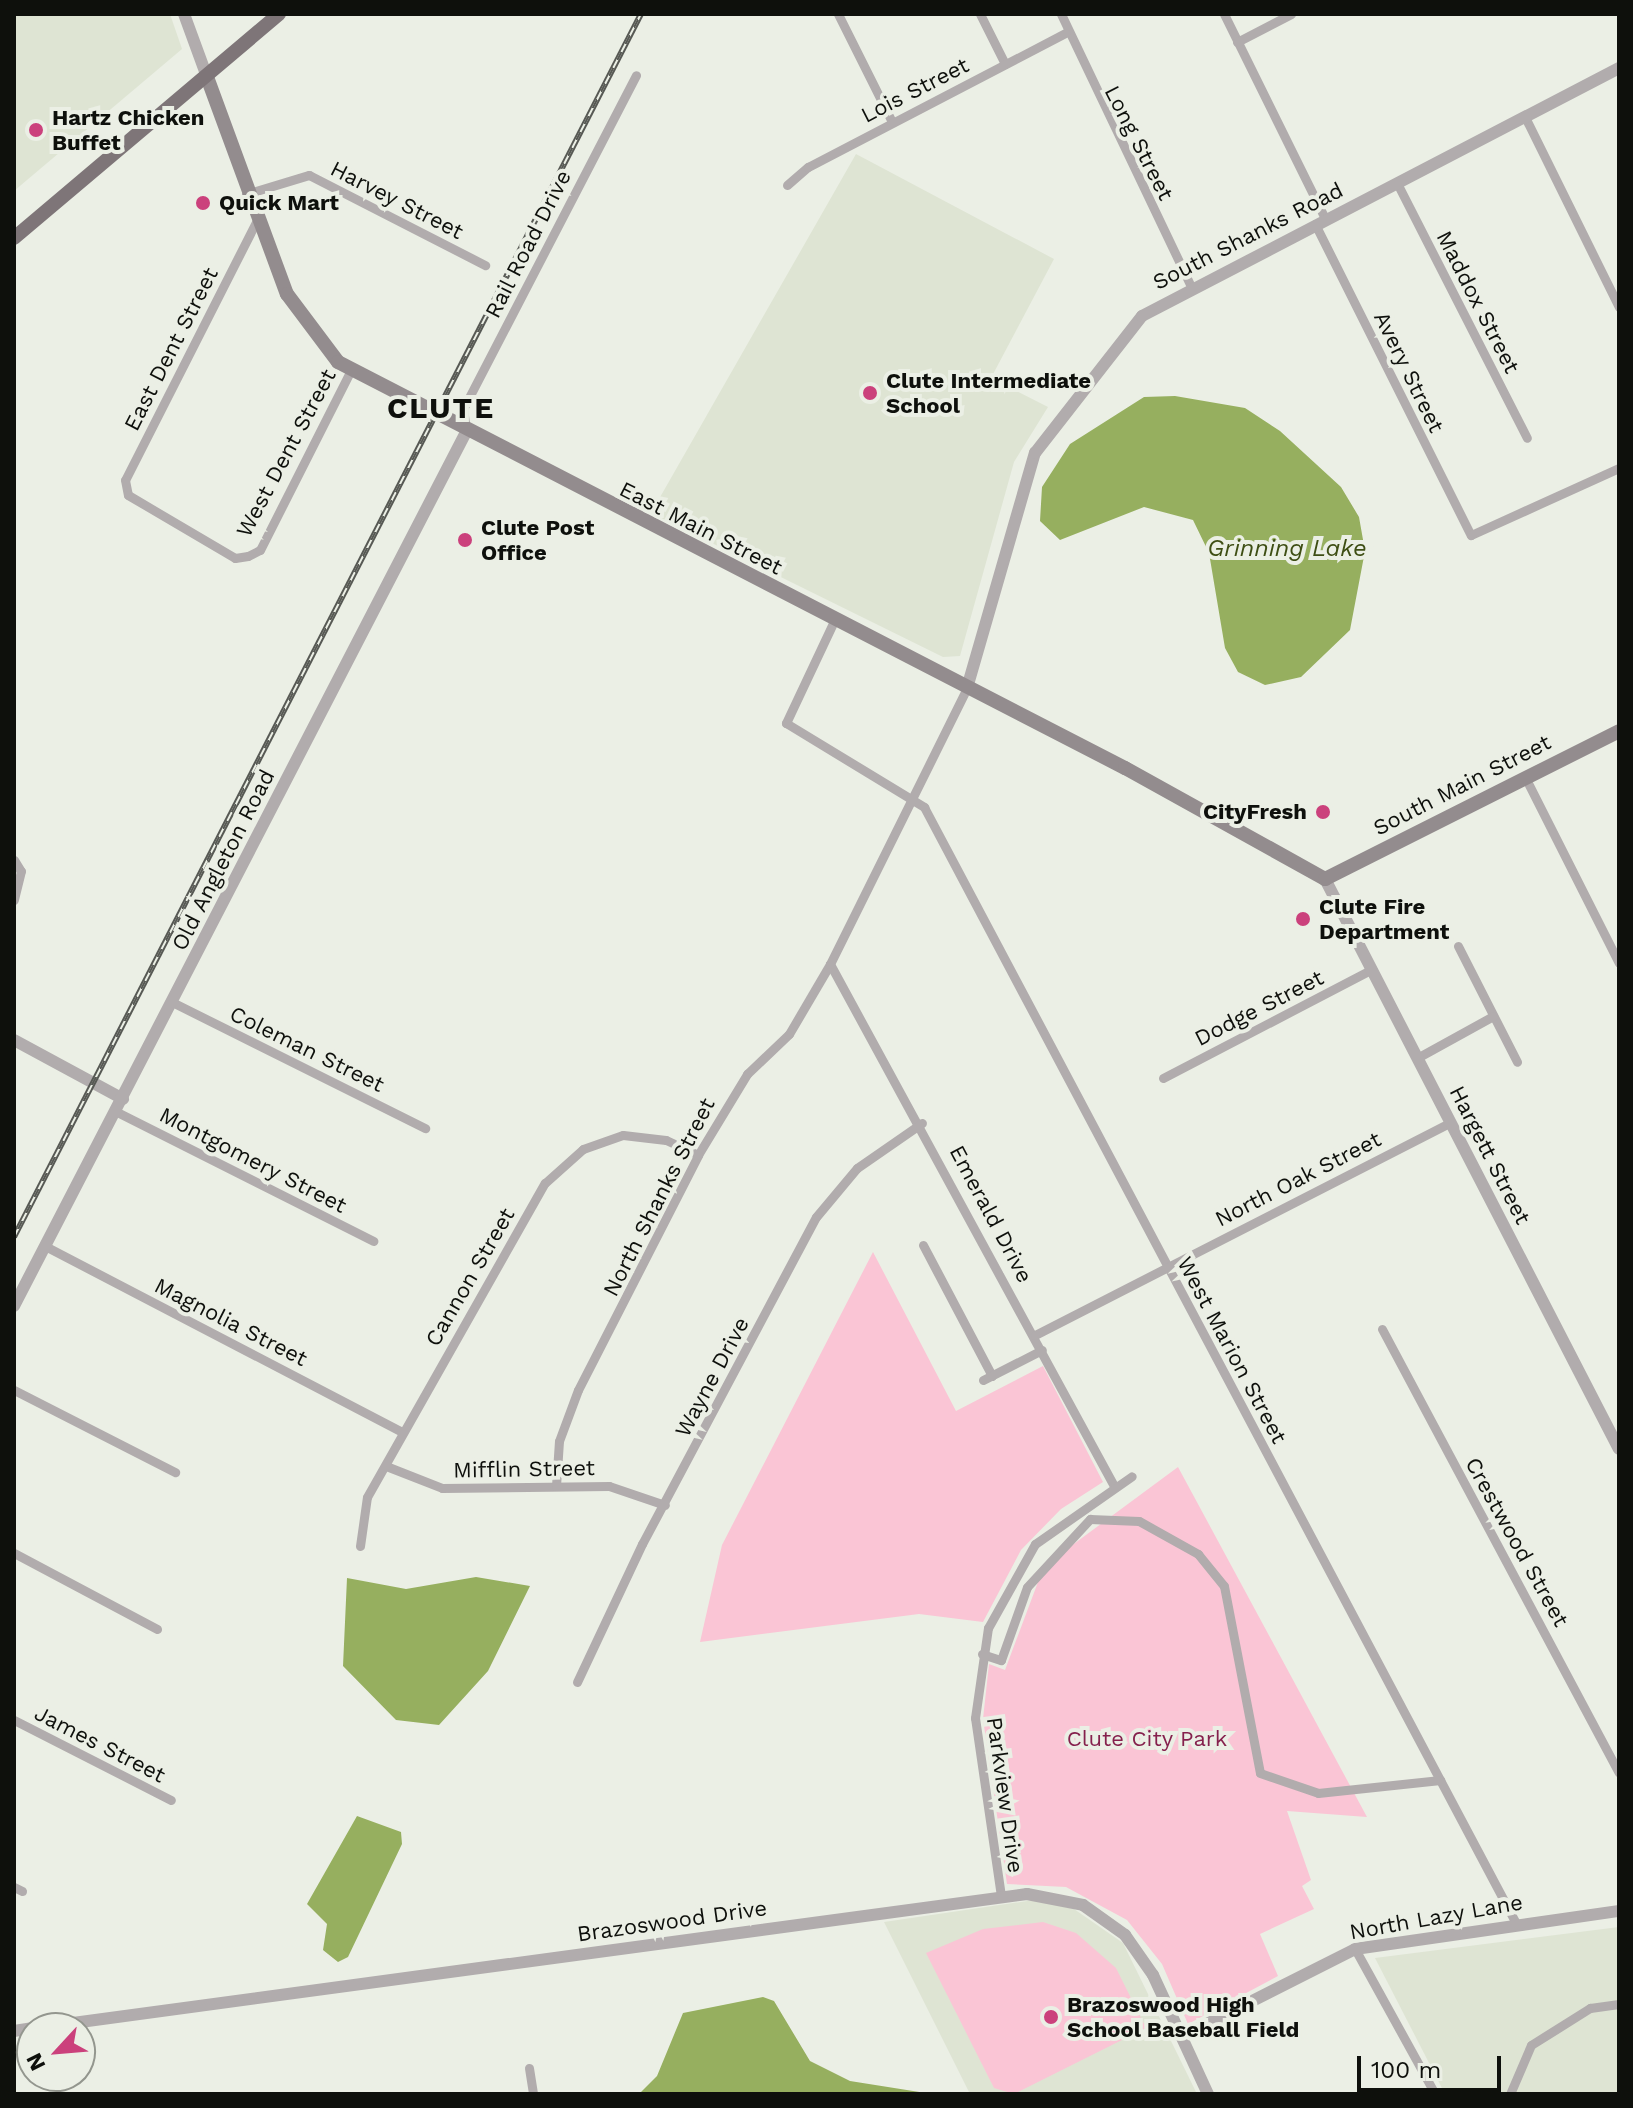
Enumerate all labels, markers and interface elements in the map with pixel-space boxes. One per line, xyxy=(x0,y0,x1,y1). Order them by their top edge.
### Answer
street label: Lois Street xyxy=(857,52,973,128)
street label: Long Street xyxy=(1099,81,1179,205)
place label: Hartz Chicken Buffet xyxy=(52,104,204,156)
marker: Hartz Chicken Buffet xyxy=(27,121,45,139)
street label: Harvey Street xyxy=(326,155,468,245)
street label: Rail Road Drive xyxy=(479,165,577,323)
street label: South Shanks Road xyxy=(1148,177,1348,295)
place label: Quick Mart xyxy=(219,190,339,216)
marker: Quick Mart xyxy=(194,194,212,212)
street label: Maddox Street xyxy=(1431,226,1525,378)
street label: East Dent Street xyxy=(118,263,224,435)
street label: Avery Street xyxy=(1368,307,1450,437)
street label: West Dent Street xyxy=(231,365,341,541)
place label: Clute Intermediate School xyxy=(886,367,1091,418)
marker: Clute Intermediate School xyxy=(861,384,879,402)
district label: CLUTE xyxy=(387,390,495,426)
street label: East Main Street xyxy=(615,476,787,580)
place label: Clute Post Office xyxy=(481,514,594,566)
marker: Clute Post Office xyxy=(456,531,474,549)
water label: Grinning Lake xyxy=(1207,535,1367,563)
street label: South Main Street xyxy=(1369,729,1555,841)
street label: Old Angleton Road xyxy=(166,765,280,955)
place label: CityFresh xyxy=(1203,799,1307,825)
marker: CityFresh xyxy=(1314,803,1332,821)
place label: Clute Fire Department xyxy=(1319,893,1449,944)
marker: Clute Fire Department xyxy=(1294,910,1312,928)
street label: Dodge Street xyxy=(1190,964,1328,1052)
street label: Coleman Street xyxy=(226,1000,388,1098)
street label: Hargett Street xyxy=(1444,1081,1536,1229)
street label: North Shanks Street xyxy=(597,1093,721,1301)
street label: Montgomery Street xyxy=(155,1101,351,1219)
street label: North Oak Street xyxy=(1211,1126,1385,1232)
street label: Emerald Drive xyxy=(944,1141,1038,1287)
street label: Cannon Street xyxy=(420,1203,520,1351)
street label: West Marion Street xyxy=(1172,1252,1292,1448)
street label: Magnolia Street xyxy=(150,1272,312,1372)
street label: Wayne Drive xyxy=(669,1313,755,1441)
street label: Crestwood Street xyxy=(1460,1453,1574,1631)
street label: Mifflin Street xyxy=(453,1455,595,1483)
street label: James Street xyxy=(30,1700,170,1788)
street label: Parkview Drive xyxy=(981,1715,1029,1875)
park label: Clute City Park xyxy=(1066,1726,1228,1752)
street label: North Lazy Lane xyxy=(1347,1889,1525,1945)
street label: Brazoswood Drive xyxy=(575,1895,769,1947)
place label: Brazoswood High School Baseball Field xyxy=(1067,1991,1300,2042)
marker: Brazoswood High School Baseball Field xyxy=(1042,2008,1060,2026)
north arrow xyxy=(16,2012,96,2092)
scale bar xyxy=(1361,2040,1505,2090)
text: N xyxy=(21,2049,51,2075)
text: 100 m xyxy=(1371,2056,1441,2084)

